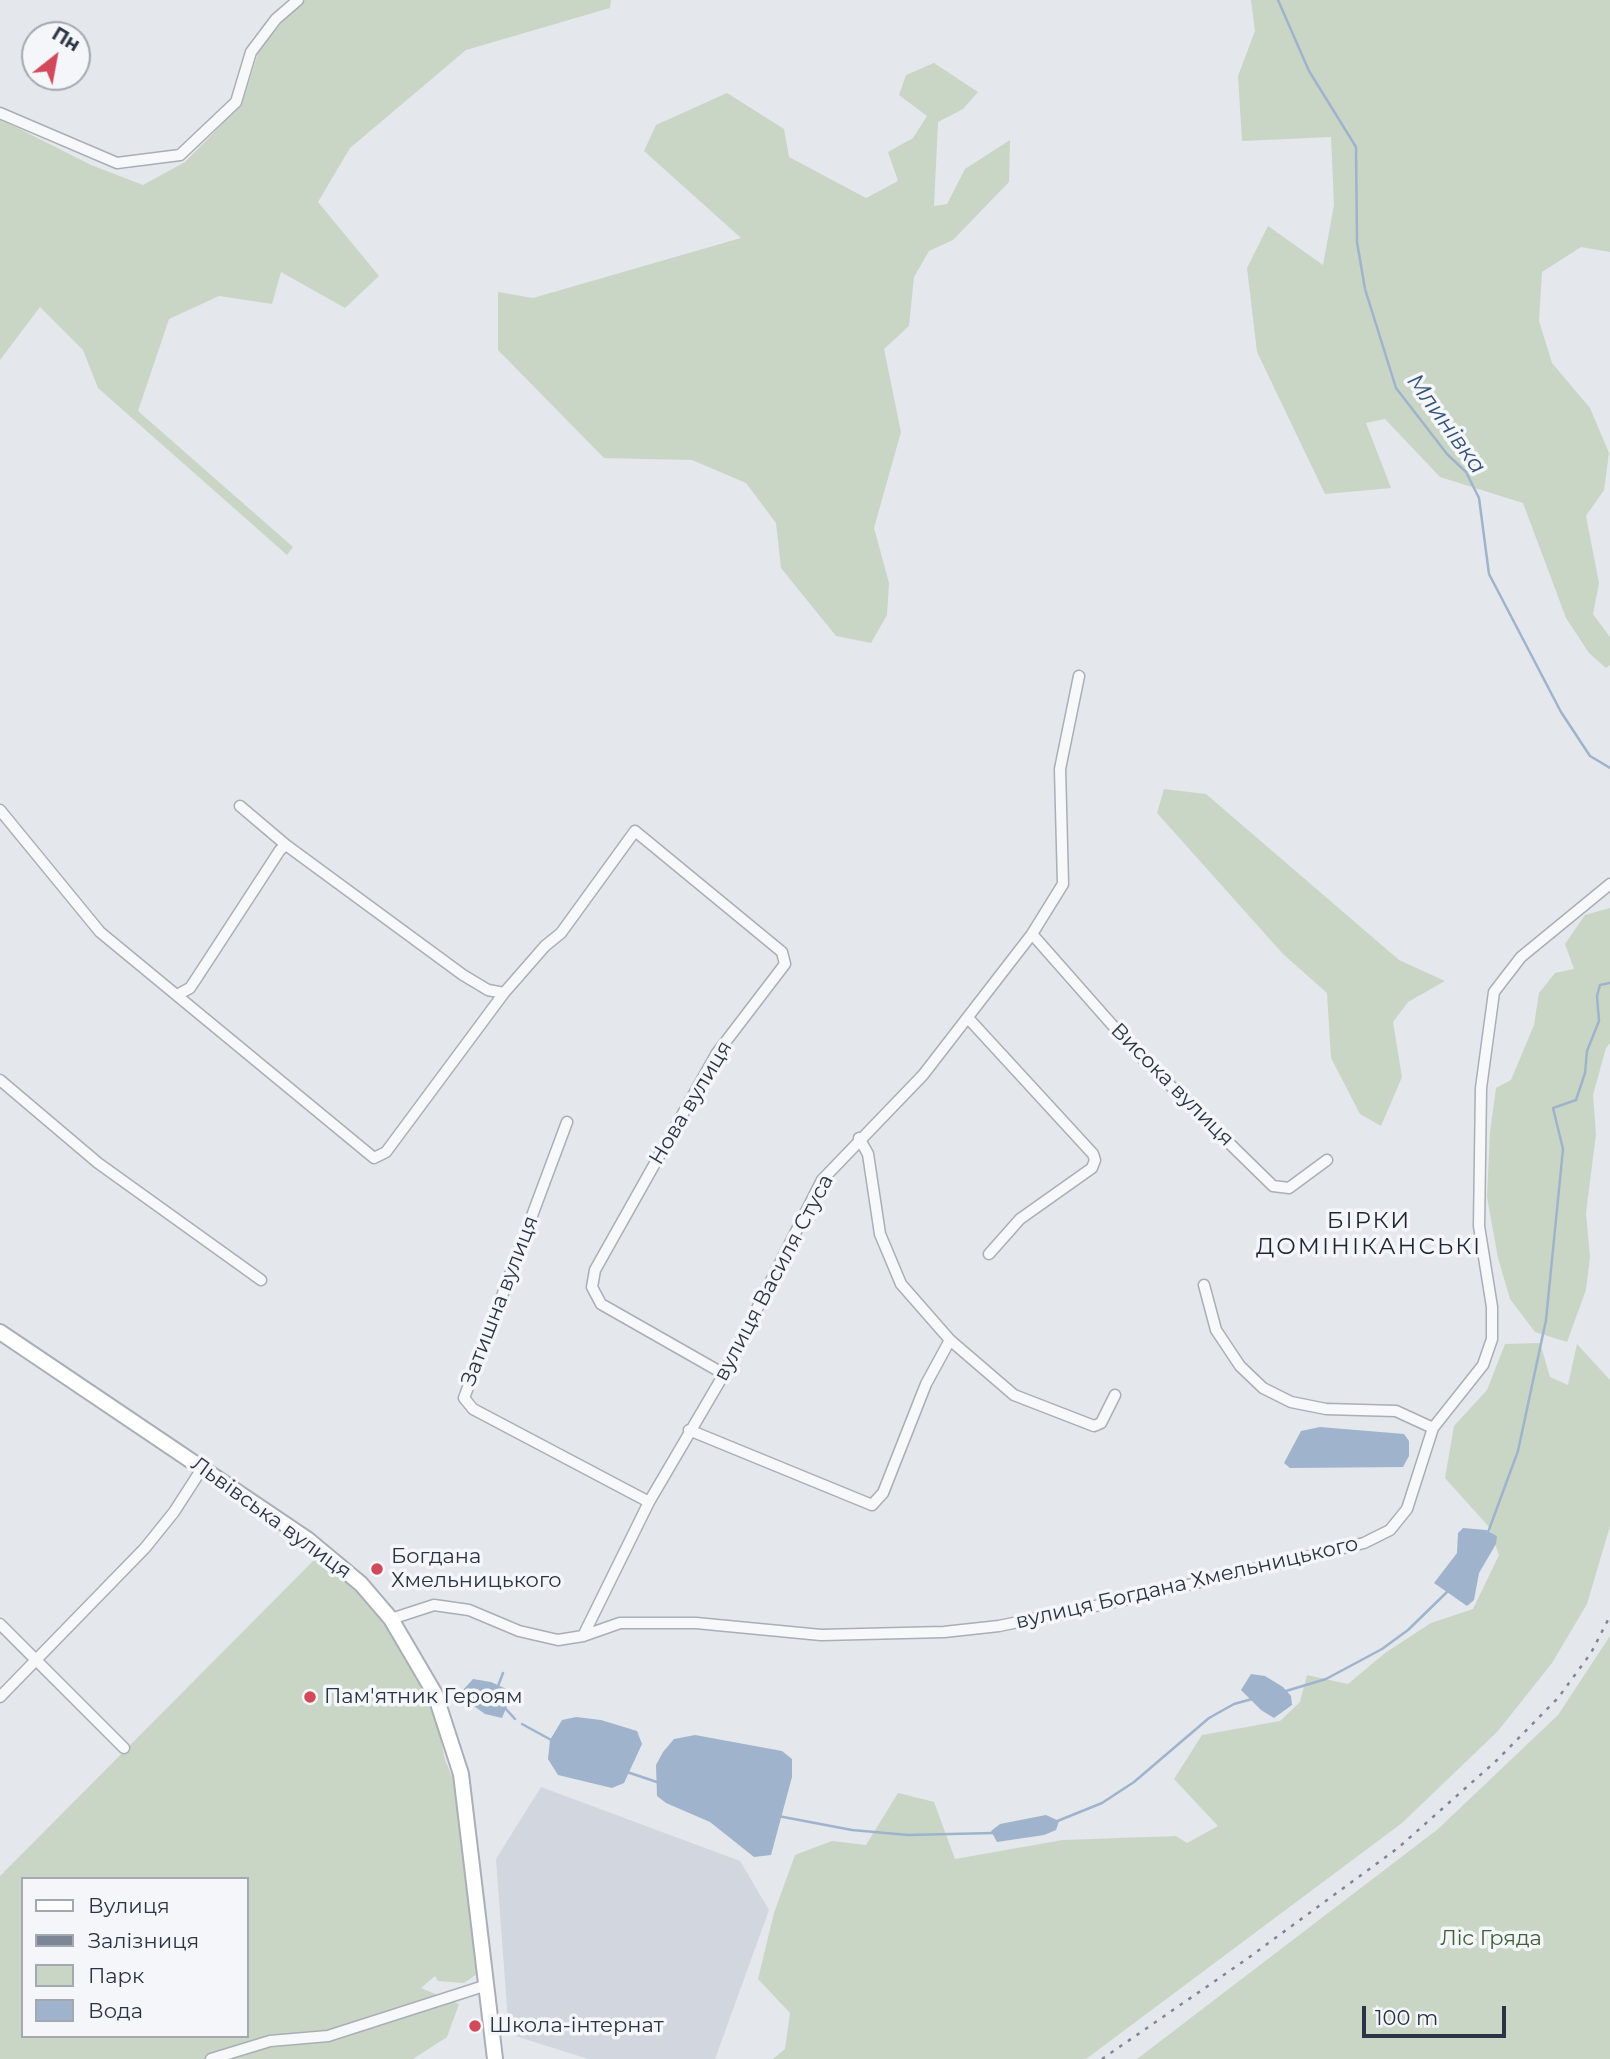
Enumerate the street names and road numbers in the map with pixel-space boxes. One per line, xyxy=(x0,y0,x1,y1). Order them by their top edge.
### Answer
street label: Висока вулиця xyxy=(1105,1018,1239,1152)
street label: Нова вулиця xyxy=(644,1037,738,1169)
street label: вулиця Василя Стуса xyxy=(709,1170,839,1386)
street label: Затишна вулиця xyxy=(456,1213,544,1389)
street label: Львівська вулиця xyxy=(186,1451,356,1585)
street label: вулиця Богдана Хмельницького xyxy=(1013,1531,1361,1635)

